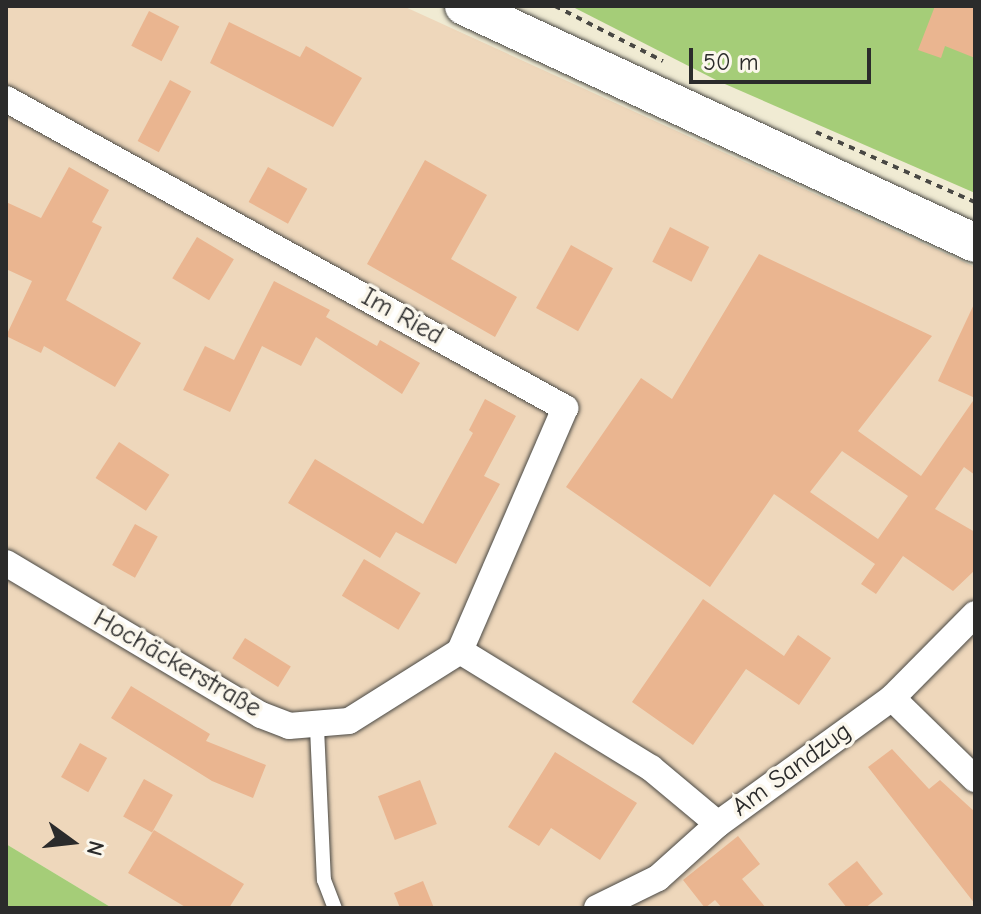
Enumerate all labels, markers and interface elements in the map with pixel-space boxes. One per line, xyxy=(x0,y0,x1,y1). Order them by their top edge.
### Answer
scale bar xyxy=(693,32,875,82)
text: 50 m xyxy=(703,48,759,76)
street label: Im Ried xyxy=(356,282,448,352)
street label: Hochäckerstraße xyxy=(88,603,266,725)
street label: Am Sandzug xyxy=(726,716,858,824)
north arrow xyxy=(32,802,112,882)
text: N xyxy=(81,838,110,859)

